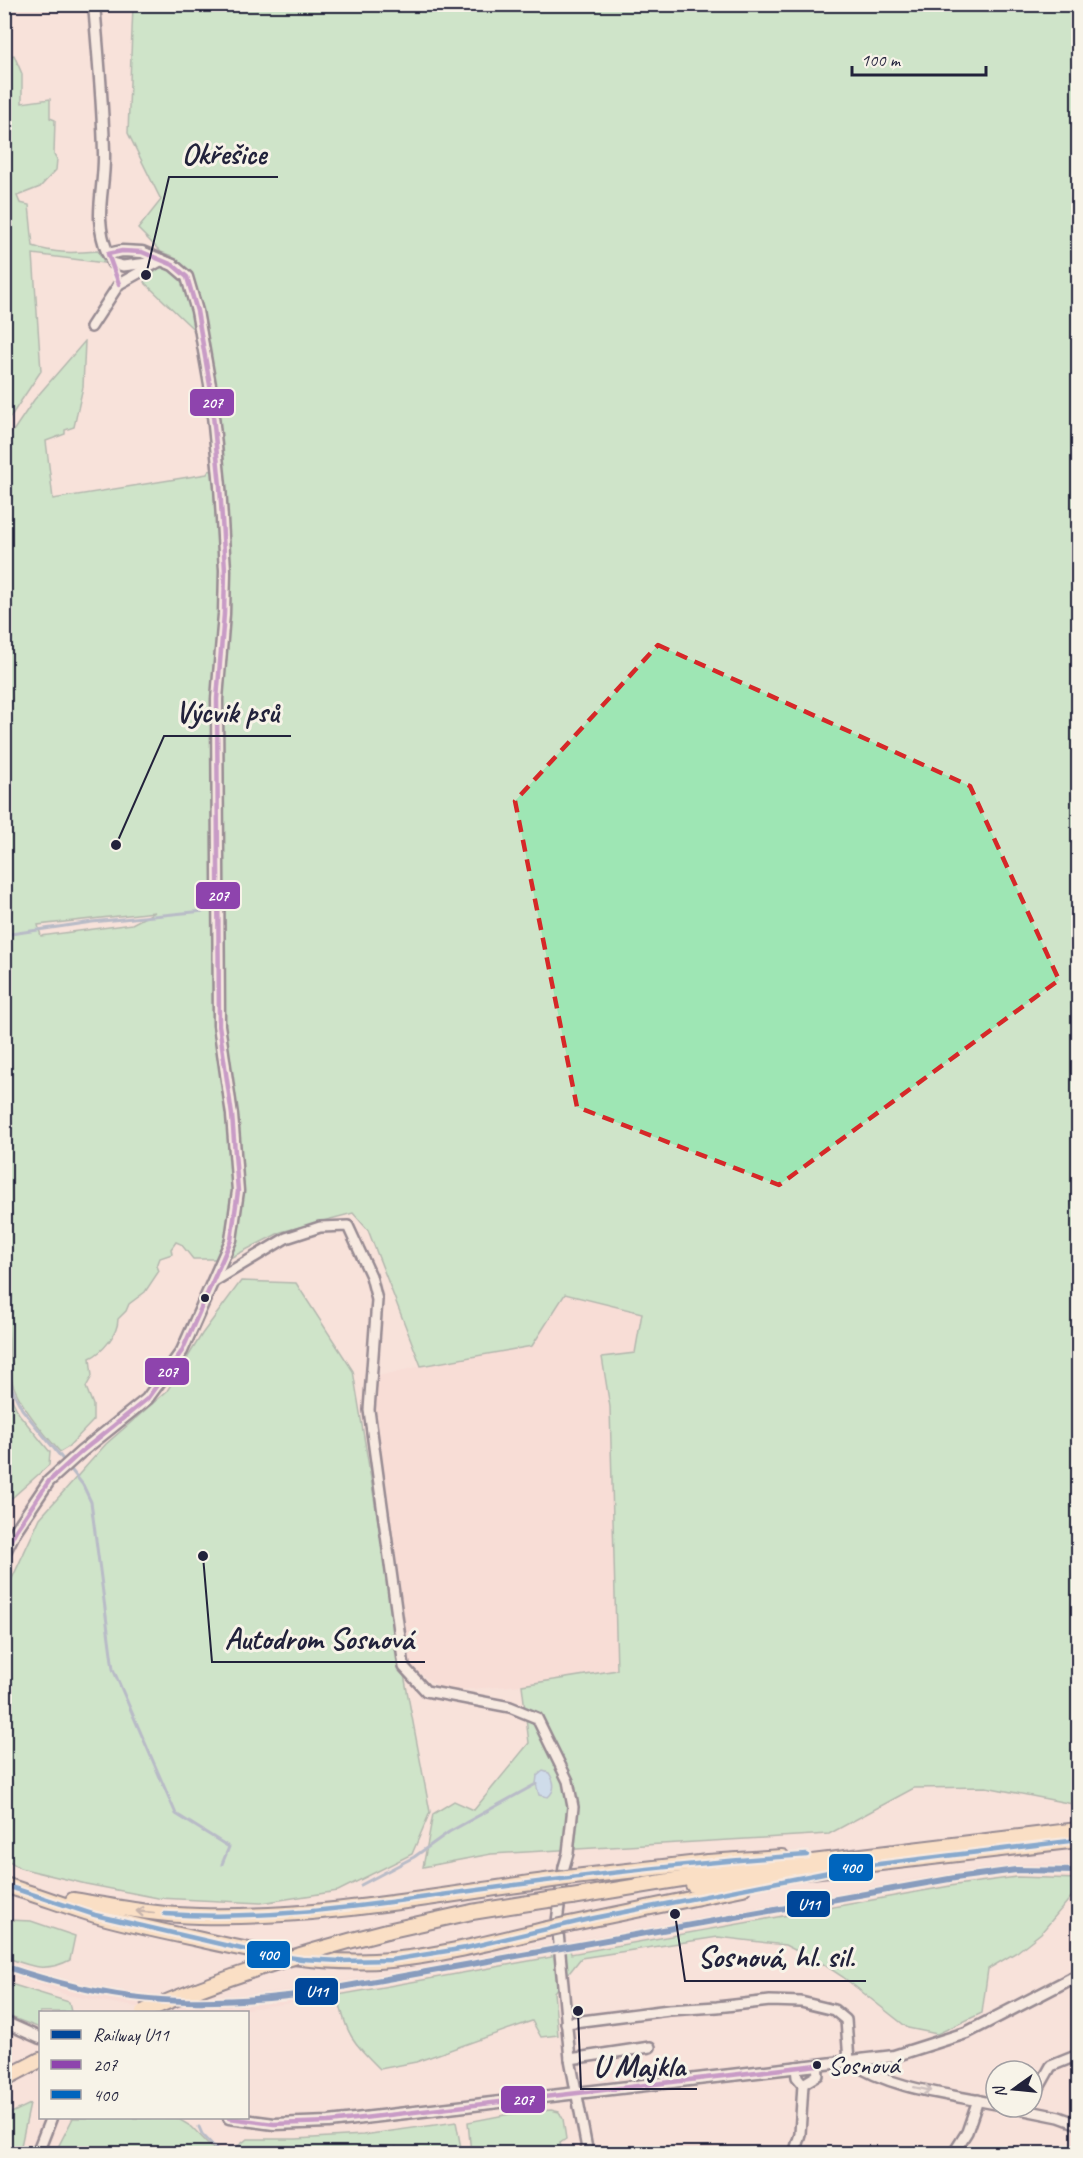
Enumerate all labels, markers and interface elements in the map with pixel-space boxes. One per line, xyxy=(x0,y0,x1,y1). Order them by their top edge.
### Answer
scale bar xyxy=(852,39,986,77)
text: 100 m xyxy=(861,49,902,71)
callout: Okřešice xyxy=(169,129,278,177)
text: Okřešice xyxy=(182,135,268,173)
line badge: 207 xyxy=(189,388,235,417)
text: 207 xyxy=(201,393,225,413)
callout: Výcvik psů xyxy=(164,688,291,736)
text: Výcvik psů xyxy=(175,693,281,731)
line badge: 207 xyxy=(195,881,241,910)
text: 207 xyxy=(207,886,231,906)
unlabelled marker xyxy=(199,1292,211,1304)
line badge: 207 xyxy=(144,1357,190,1386)
text: 207 xyxy=(156,1362,180,1382)
callout: Autodrom Sosnová xyxy=(212,1614,425,1662)
text: Autodrom Sosnová xyxy=(225,1620,416,1658)
line badge: 400 xyxy=(828,1853,874,1882)
text: 400 xyxy=(840,1858,864,1878)
line badge: U11 xyxy=(786,1890,831,1918)
text: U11 xyxy=(798,1895,822,1915)
one-way arrow xyxy=(136,1906,156,1917)
callout: Sosnová, hl. sil. xyxy=(685,1933,866,1981)
text: Sosnová, hl. sil. xyxy=(697,1938,856,1976)
line badge: 400 xyxy=(246,1940,291,1969)
text: 400 xyxy=(257,1945,281,1965)
line badge: U11 xyxy=(294,1977,339,2006)
text: U11 xyxy=(306,1982,330,2002)
legend xyxy=(39,2011,249,2119)
text: Railway U11 xyxy=(93,2024,170,2046)
callout: U Majkla xyxy=(581,2041,697,2089)
text: U Majkla xyxy=(593,2047,688,2085)
place label: Sosnová xyxy=(828,2049,902,2082)
text: 207 xyxy=(93,2054,118,2076)
marker: Sosnová xyxy=(811,2059,823,2071)
north arrow xyxy=(984,2059,1044,2119)
text: N xyxy=(989,2082,1011,2100)
text: 400 xyxy=(93,2084,119,2106)
one-way arrow xyxy=(912,2084,932,2095)
line badge: 207 xyxy=(500,2085,546,2114)
text: 207 xyxy=(512,2090,536,2110)

